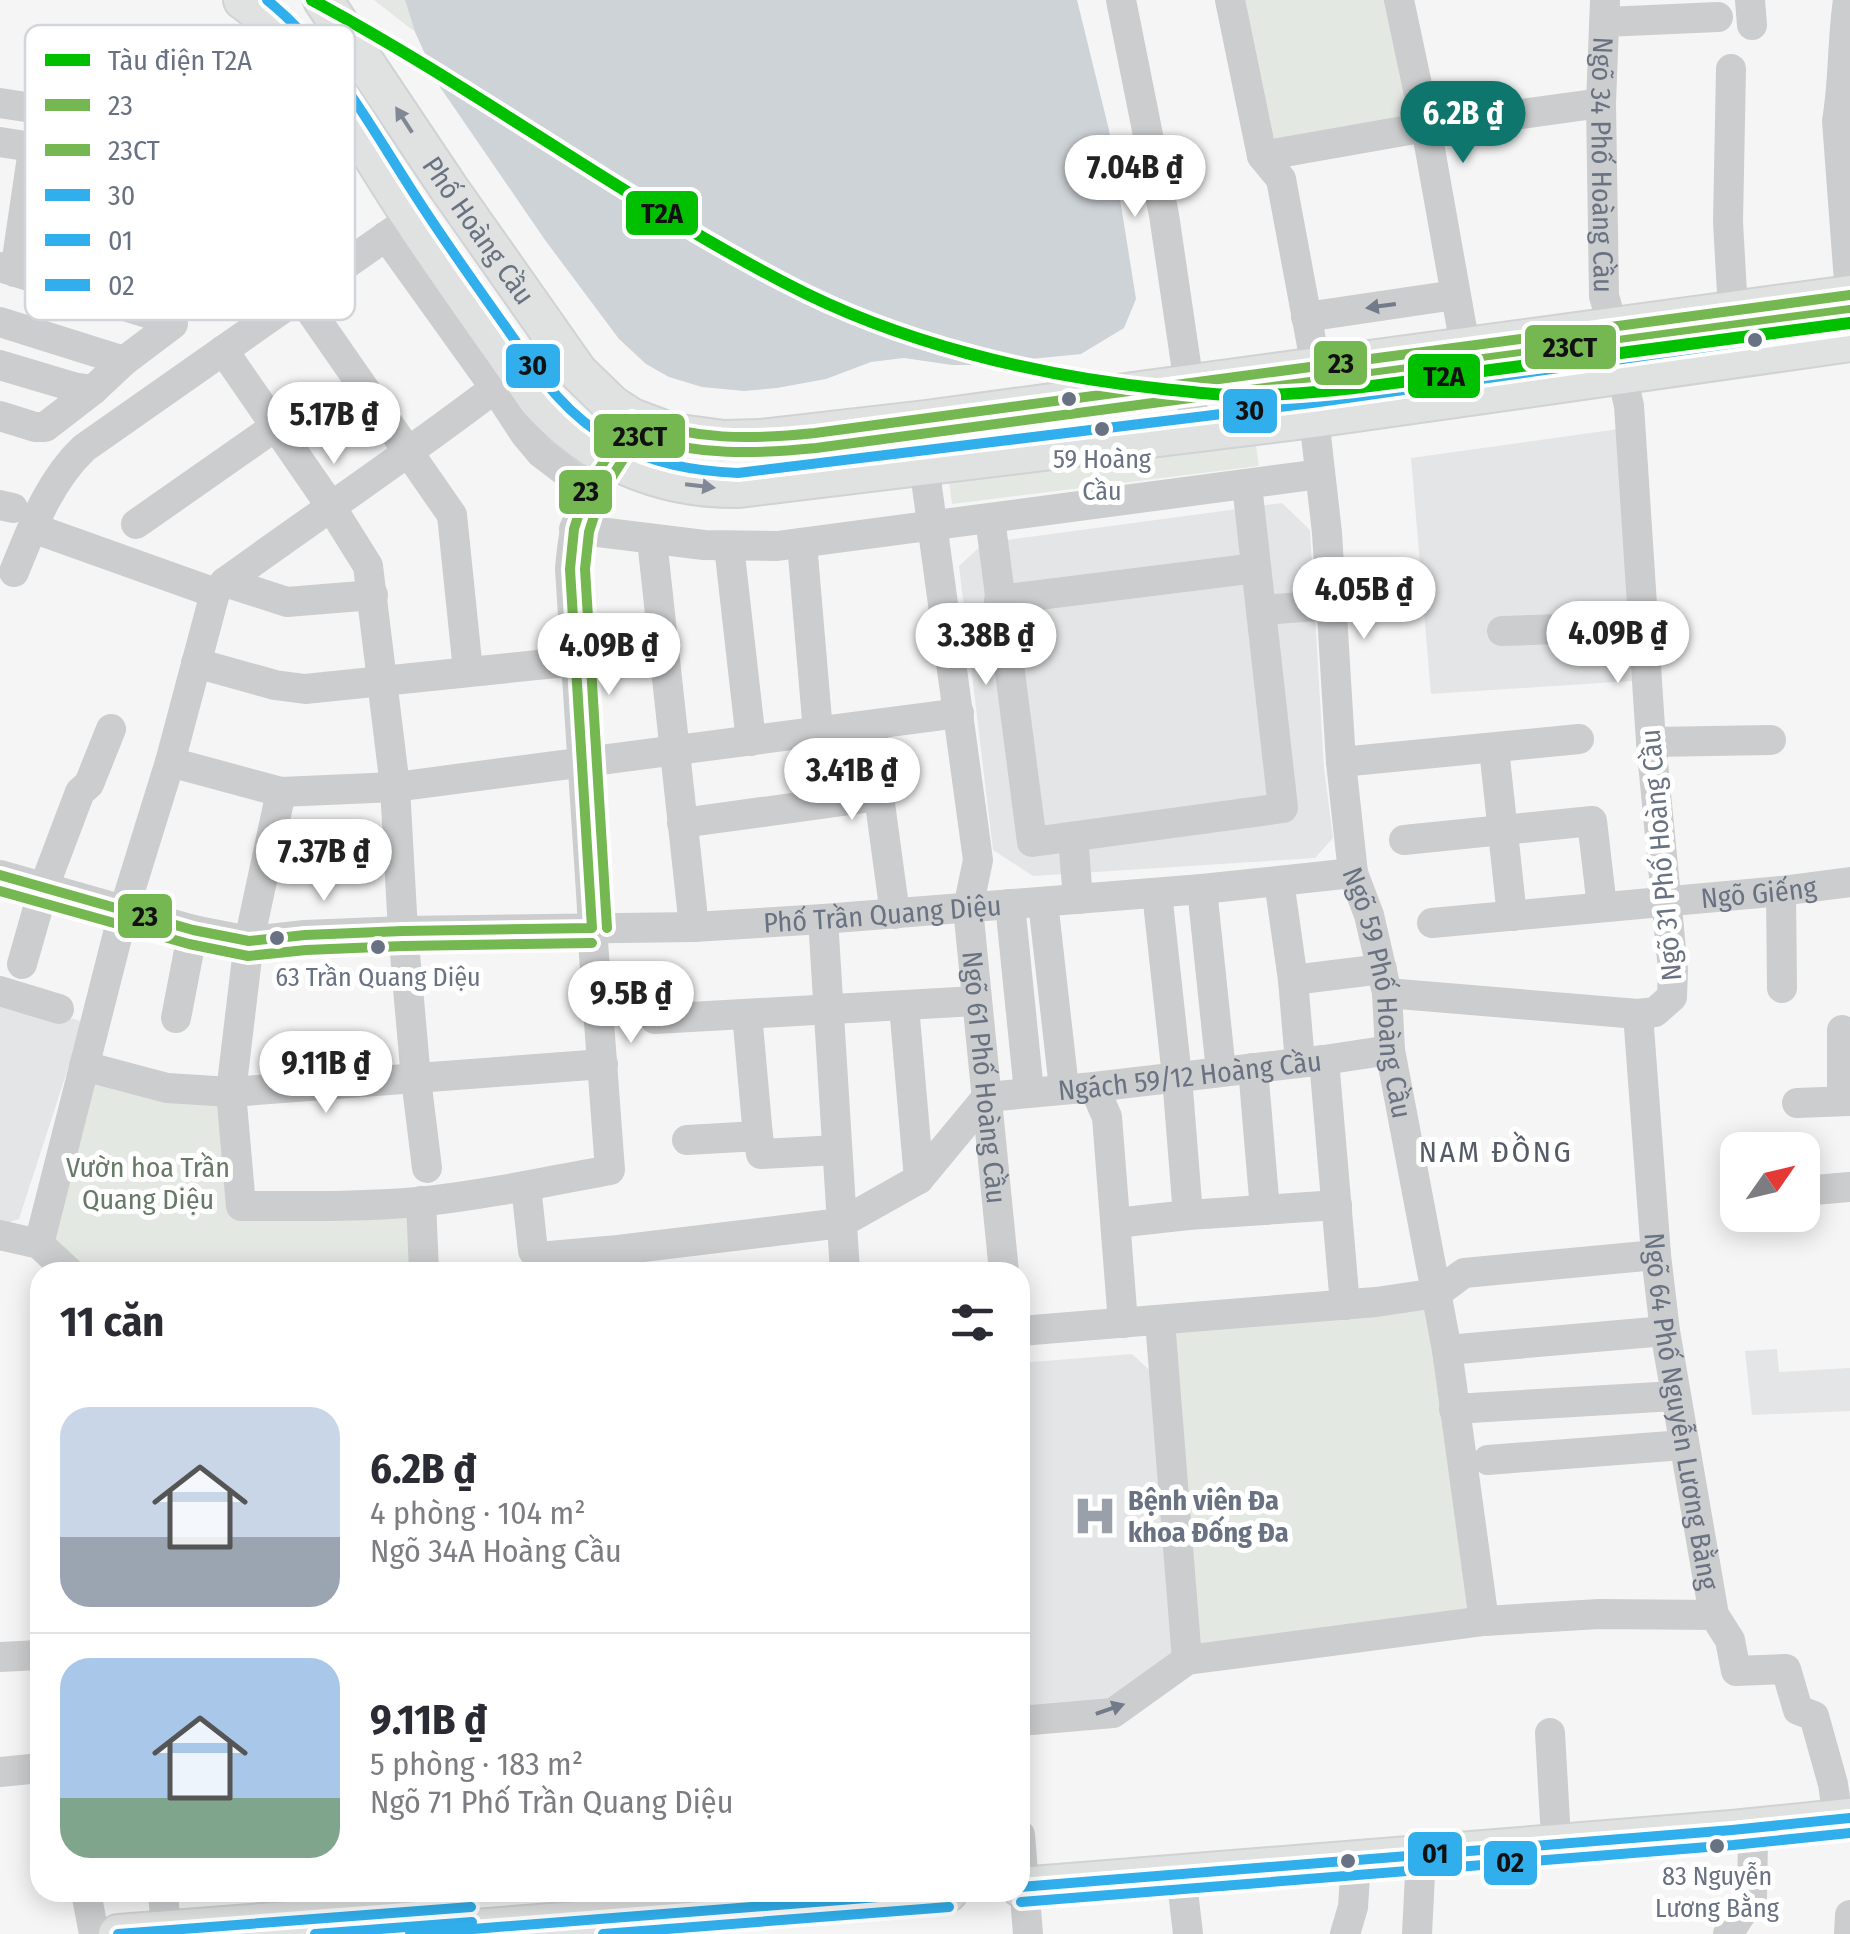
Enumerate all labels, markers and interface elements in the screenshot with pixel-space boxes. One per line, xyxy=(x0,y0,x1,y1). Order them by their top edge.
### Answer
legend xyxy=(25,25,355,320)
street label: Ngõ 34 Phố Hoàng Cầu xyxy=(1584,36,1620,293)
text: Tàu điện T2A xyxy=(108,44,252,77)
pin: 6.2B ₫ xyxy=(1382,81,1544,166)
text: 23 xyxy=(108,89,133,122)
text: 6.2B ₫ xyxy=(1422,94,1504,132)
one-way arrow xyxy=(396,107,414,134)
text: 23CT xyxy=(108,134,160,167)
pin: 7.04B ₫ xyxy=(1043,135,1227,220)
text: 7.04B ₫ xyxy=(1087,148,1183,186)
street label: Phố Hoàng Cầu xyxy=(416,150,542,310)
text: 30 xyxy=(108,179,135,212)
line badge: T2A xyxy=(624,189,700,237)
text: T2A xyxy=(641,197,684,230)
text: 01 xyxy=(108,224,133,257)
text: 02 xyxy=(108,269,135,302)
one-way arrow xyxy=(1364,299,1396,315)
line badge: 23CT xyxy=(1523,323,1618,371)
unlabelled marker xyxy=(1745,330,1765,350)
text: 23CT xyxy=(1542,331,1597,364)
line badge: 23 xyxy=(1312,339,1369,387)
line badge: 30 xyxy=(504,342,562,390)
text: 23 xyxy=(1327,347,1354,380)
text: 30 xyxy=(518,349,547,382)
line badge: T2A xyxy=(1406,352,1482,400)
text: T2A xyxy=(1423,360,1466,393)
pin: 5.17B ₫ xyxy=(242,382,426,467)
line badge: 30 xyxy=(1221,387,1279,435)
unlabelled marker xyxy=(1059,389,1079,409)
text: 30 xyxy=(1235,394,1264,427)
text: 5.17B ₫ xyxy=(289,395,379,433)
line badge: 23CT xyxy=(592,412,687,460)
marker: 59 Hoàng Cầu xyxy=(1092,419,1112,439)
text: 23CT xyxy=(612,420,667,453)
place label: 59 Hoàng Cầu xyxy=(1053,444,1152,507)
line badge: 23 xyxy=(557,468,614,516)
text: 23 xyxy=(572,475,599,508)
one-way arrow xyxy=(685,478,716,494)
pin: 4.05B ₫ xyxy=(1272,557,1456,642)
text: 4.05B ₫ xyxy=(1315,570,1413,608)
pin: 4.09B ₫ xyxy=(1526,601,1710,686)
pin: 3.38B ₫ xyxy=(894,603,1078,688)
pin: 4.09B ₫ xyxy=(517,613,701,698)
text: 4.09B ₫ xyxy=(1568,614,1668,652)
text: 3.38B ₫ xyxy=(937,616,1035,654)
text: 4.09B ₫ xyxy=(559,626,659,664)
street label: Ngõ 31 Phố Hoàng Cầu xyxy=(1634,728,1688,982)
pin: 3.41B ₫ xyxy=(760,738,944,823)
text: 3.41B ₫ xyxy=(806,751,898,789)
pin: 7.37B ₫ xyxy=(232,819,416,904)
text: 7.37B ₫ xyxy=(278,832,370,870)
street label: Ngõ 59 Phố Hoàng Cầu xyxy=(1336,863,1419,1121)
street label: Ngõ Giếng xyxy=(1699,870,1819,915)
street label: Phố Trần Quang Diệu xyxy=(762,888,1003,939)
line badge: 23 xyxy=(116,892,174,940)
text: 23 xyxy=(131,900,158,933)
unlabelled marker xyxy=(267,928,287,948)
marker: 63 Trần Quang Diệu xyxy=(368,937,388,957)
street label: Ngõ 61 Phố Hoàng Cầu xyxy=(956,950,1014,1205)
pin: 9.5B ₫ xyxy=(550,961,712,1046)
place label: 63 Trần Quang Diệu xyxy=(275,962,481,993)
text: 9.5B ₫ xyxy=(590,974,672,1012)
pin: 9.11B ₫ xyxy=(234,1031,418,1116)
text: 9.11B ₫ xyxy=(281,1044,371,1082)
street label: Ngách 59/12 Hoàng Cầu xyxy=(1056,1044,1323,1107)
district label: NAM ĐỒNG xyxy=(1419,1131,1573,1170)
north arrow xyxy=(1720,1132,1820,1232)
map controls xyxy=(1720,1132,1820,1232)
park label: Vườn hoa Trần Quang Diệu xyxy=(66,1151,230,1216)
street label: Ngõ 64 Phố Nguyễn Lương Bằng xyxy=(1638,1232,1726,1593)
icon: filters xyxy=(945,1295,1000,1350)
text: 11 căn xyxy=(60,1297,164,1347)
text: 6.2B ₫ xyxy=(370,1444,476,1494)
icon: home xyxy=(140,1447,260,1567)
place label: Bệnh viện Đa khoa Đống Đa xyxy=(1128,1484,1289,1549)
hospital icon: Bệnh viện Đa khoa Đống Đa xyxy=(1071,1492,1119,1540)
text: 4 phòng · 104 m² xyxy=(370,1494,586,1532)
text: Ngõ 34A Hoàng Cầu xyxy=(370,1532,622,1570)
text: 9.11B ₫ xyxy=(370,1695,487,1745)
icon: home xyxy=(140,1698,260,1818)
one-way arrow xyxy=(1095,1701,1125,1716)
text: 5 phòng · 183 m² xyxy=(370,1745,583,1783)
text: Ngõ 71 Phố Trần Quang Diệu xyxy=(370,1783,733,1821)
line badge: 01 xyxy=(1406,1830,1464,1878)
marker: 83 Nguyễn Lương Bằng xyxy=(1707,1836,1727,1856)
text: 01 xyxy=(1422,1837,1448,1870)
line badge: 02 xyxy=(1482,1839,1539,1887)
text: 02 xyxy=(1496,1846,1524,1879)
unlabelled marker xyxy=(1338,1851,1358,1871)
place label: 83 Nguyễn Lương Bằng xyxy=(1655,1861,1780,1924)

